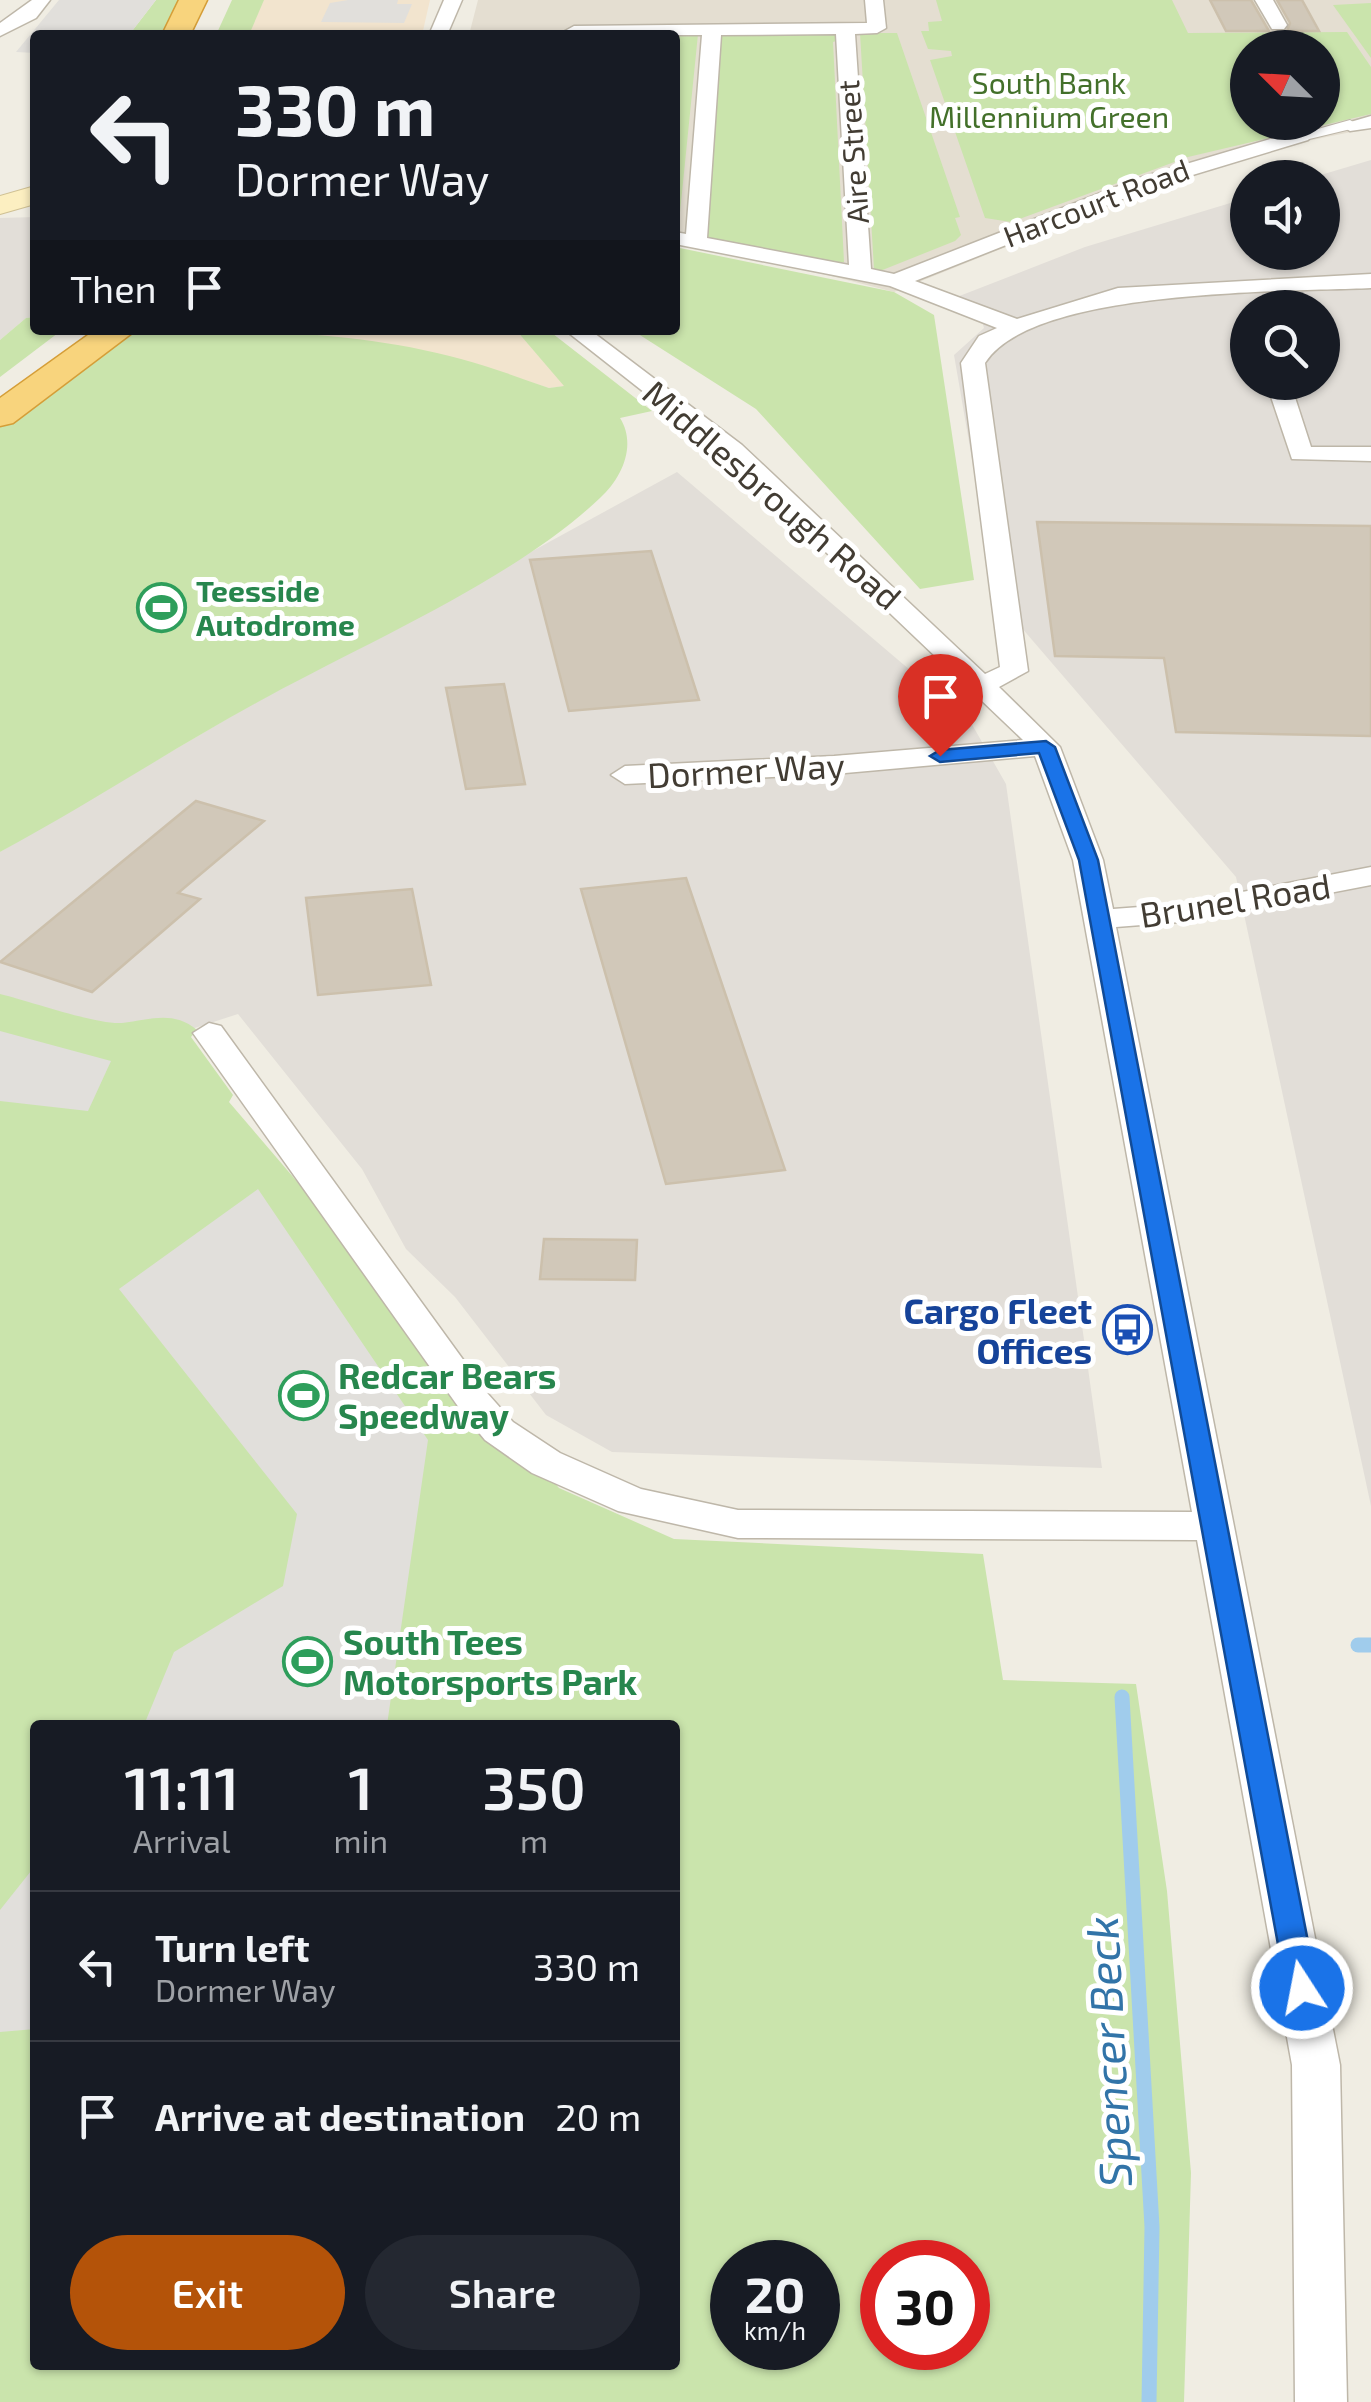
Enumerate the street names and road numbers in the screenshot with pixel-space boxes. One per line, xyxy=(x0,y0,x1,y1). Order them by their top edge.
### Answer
street label: Aire Street xyxy=(829,79,875,225)
street label: Harcourt Road xyxy=(998,150,1194,254)
street label: Middlesbrough Road xyxy=(635,371,911,617)
street label: Dormer Way xyxy=(646,743,846,795)
street label: Brunel Road xyxy=(1137,863,1333,935)

